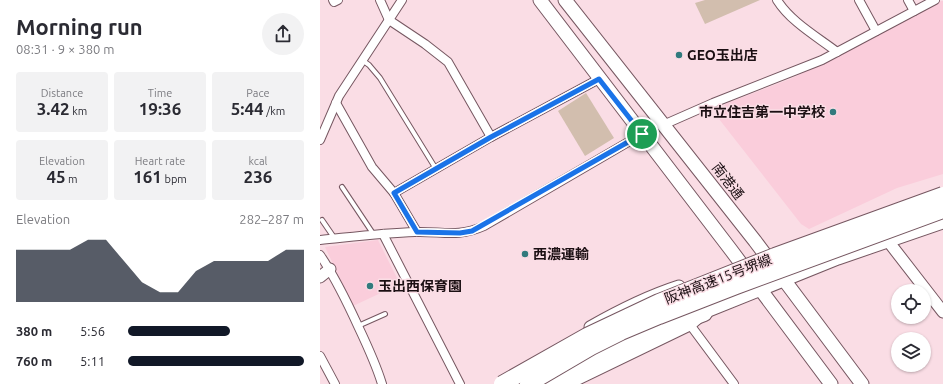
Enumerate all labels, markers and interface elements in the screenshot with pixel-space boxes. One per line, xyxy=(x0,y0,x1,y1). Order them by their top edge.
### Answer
button: share xyxy=(262,13,304,55)
text: Morning run xyxy=(16,14,143,39)
text: 08:31 · 9 × 380 m xyxy=(16,42,115,56)
place label: GEO玉出店 xyxy=(687,47,758,63)
marker: GEO玉出店 xyxy=(674,50,684,60)
text: Distance xyxy=(41,87,83,99)
text: Time xyxy=(148,87,172,99)
text: Pace xyxy=(246,87,270,99)
text: 3.42 xyxy=(37,99,70,118)
text: 19:36 xyxy=(139,99,181,118)
text: 5:44 xyxy=(231,99,264,118)
place label: 市立住吉第一中学校 xyxy=(699,104,825,120)
text: km xyxy=(70,105,87,117)
text: /km xyxy=(264,105,285,117)
marker: 市立住吉第一中学校 xyxy=(828,107,838,117)
pin xyxy=(625,117,659,151)
icon: arrive xyxy=(631,123,653,145)
text: Elevation xyxy=(39,155,85,167)
text: Heart rate xyxy=(135,155,185,167)
text: kcal xyxy=(249,155,268,167)
street label: 南港通 xyxy=(709,160,747,202)
text: 45 xyxy=(46,167,66,186)
text: 161 xyxy=(133,167,162,186)
text: 236 xyxy=(244,167,272,186)
text: m xyxy=(66,173,78,185)
text: bpm xyxy=(162,173,187,185)
text: Elevation xyxy=(16,212,70,226)
text: 282–287 m xyxy=(239,212,304,226)
place label: 西濃運輸 xyxy=(533,246,589,262)
marker: 西濃運輸 xyxy=(520,249,530,259)
street label: 阪神高速15号堺線 xyxy=(662,251,774,307)
place label: 玉出西保育園 xyxy=(378,278,462,294)
marker: 玉出西保育園 xyxy=(365,281,375,291)
map controls xyxy=(891,284,931,372)
button: locate xyxy=(891,284,931,324)
text: 380 m xyxy=(16,324,52,338)
text: 5:56 xyxy=(80,324,105,338)
button: layers xyxy=(891,332,931,372)
text: 760 m xyxy=(16,354,52,368)
text: 5:11 xyxy=(80,354,105,368)

